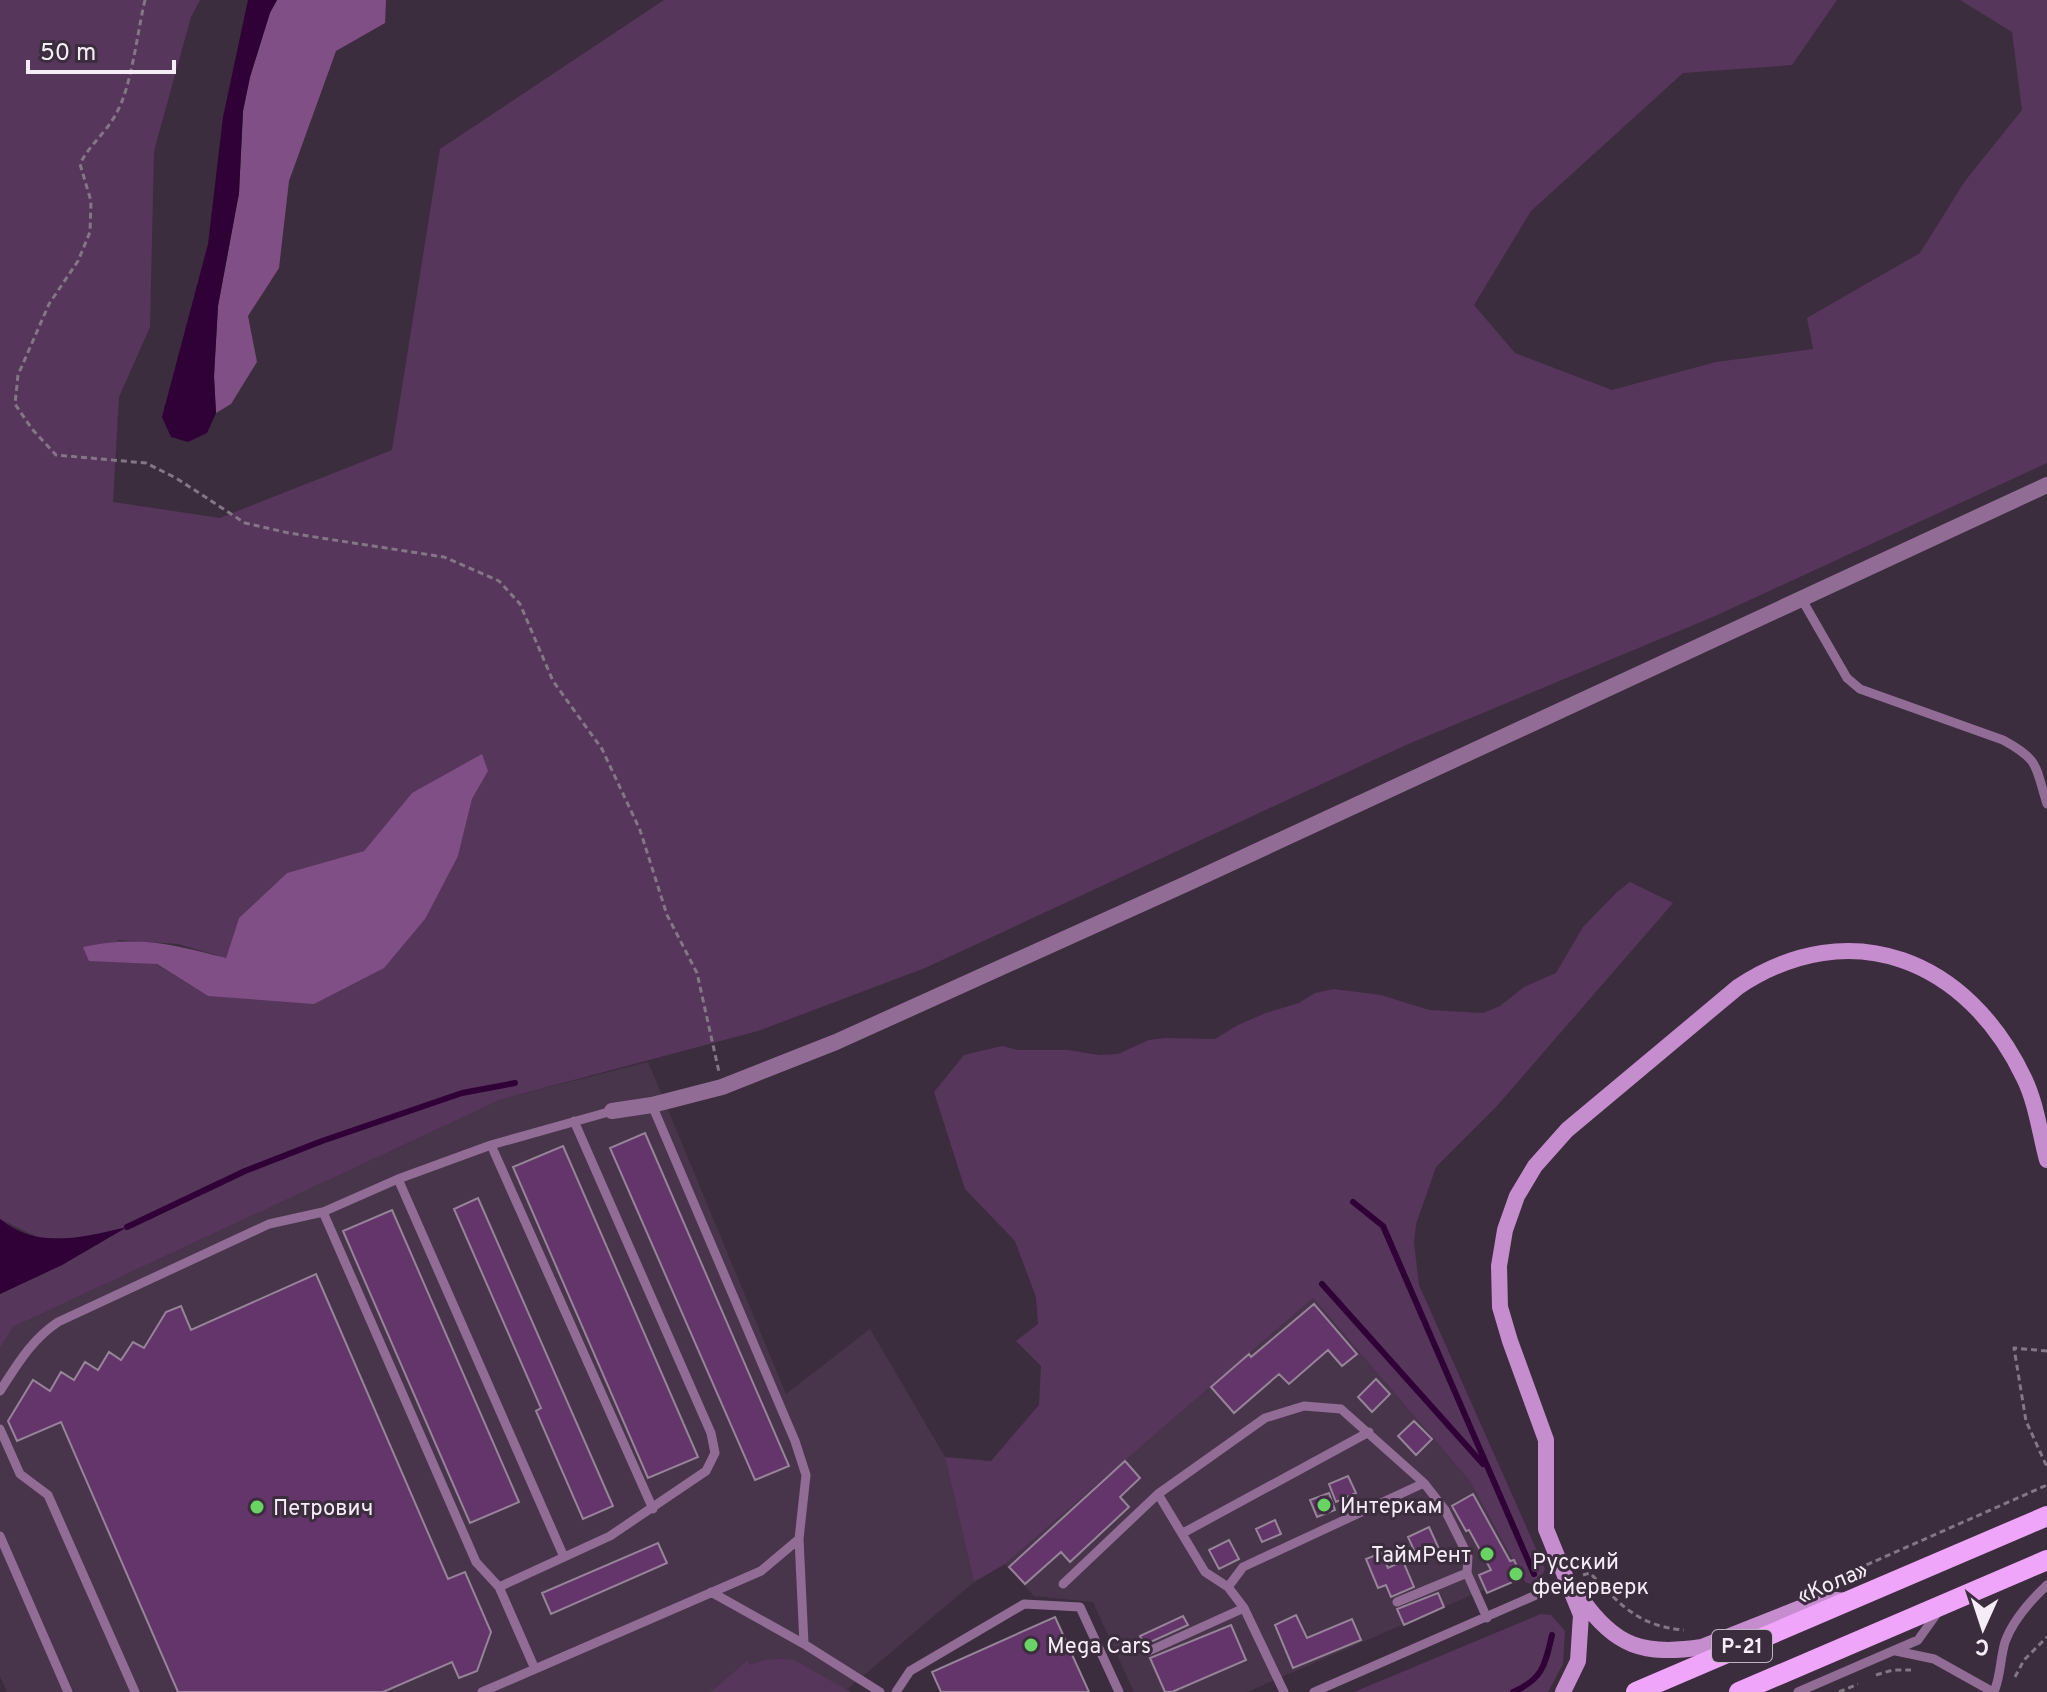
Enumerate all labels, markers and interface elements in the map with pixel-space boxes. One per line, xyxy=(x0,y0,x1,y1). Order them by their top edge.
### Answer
scale bar xyxy=(28,24,174,74)
text: 50 m xyxy=(40,39,96,69)
place label: Интеркам xyxy=(1340,1494,1442,1521)
place label: Петрович xyxy=(273,1496,373,1523)
marker: Интеркам xyxy=(1315,1496,1333,1514)
marker: Петрович xyxy=(248,1498,266,1516)
place label: ТаймРент xyxy=(1371,1543,1471,1570)
marker: ТаймРент xyxy=(1478,1545,1496,1563)
place label: Русский фейерверк xyxy=(1532,1550,1649,1602)
street label: «Кола» xyxy=(1794,1557,1872,1611)
marker: Русский фейерверк xyxy=(1507,1565,1525,1583)
north arrow xyxy=(1943,1588,2023,1668)
road number: Р-21 xyxy=(1712,1630,1772,1662)
text: С xyxy=(1974,1632,1990,1659)
place label: Mega Cars xyxy=(1047,1634,1151,1661)
marker: Mega Cars xyxy=(1022,1636,1040,1654)

